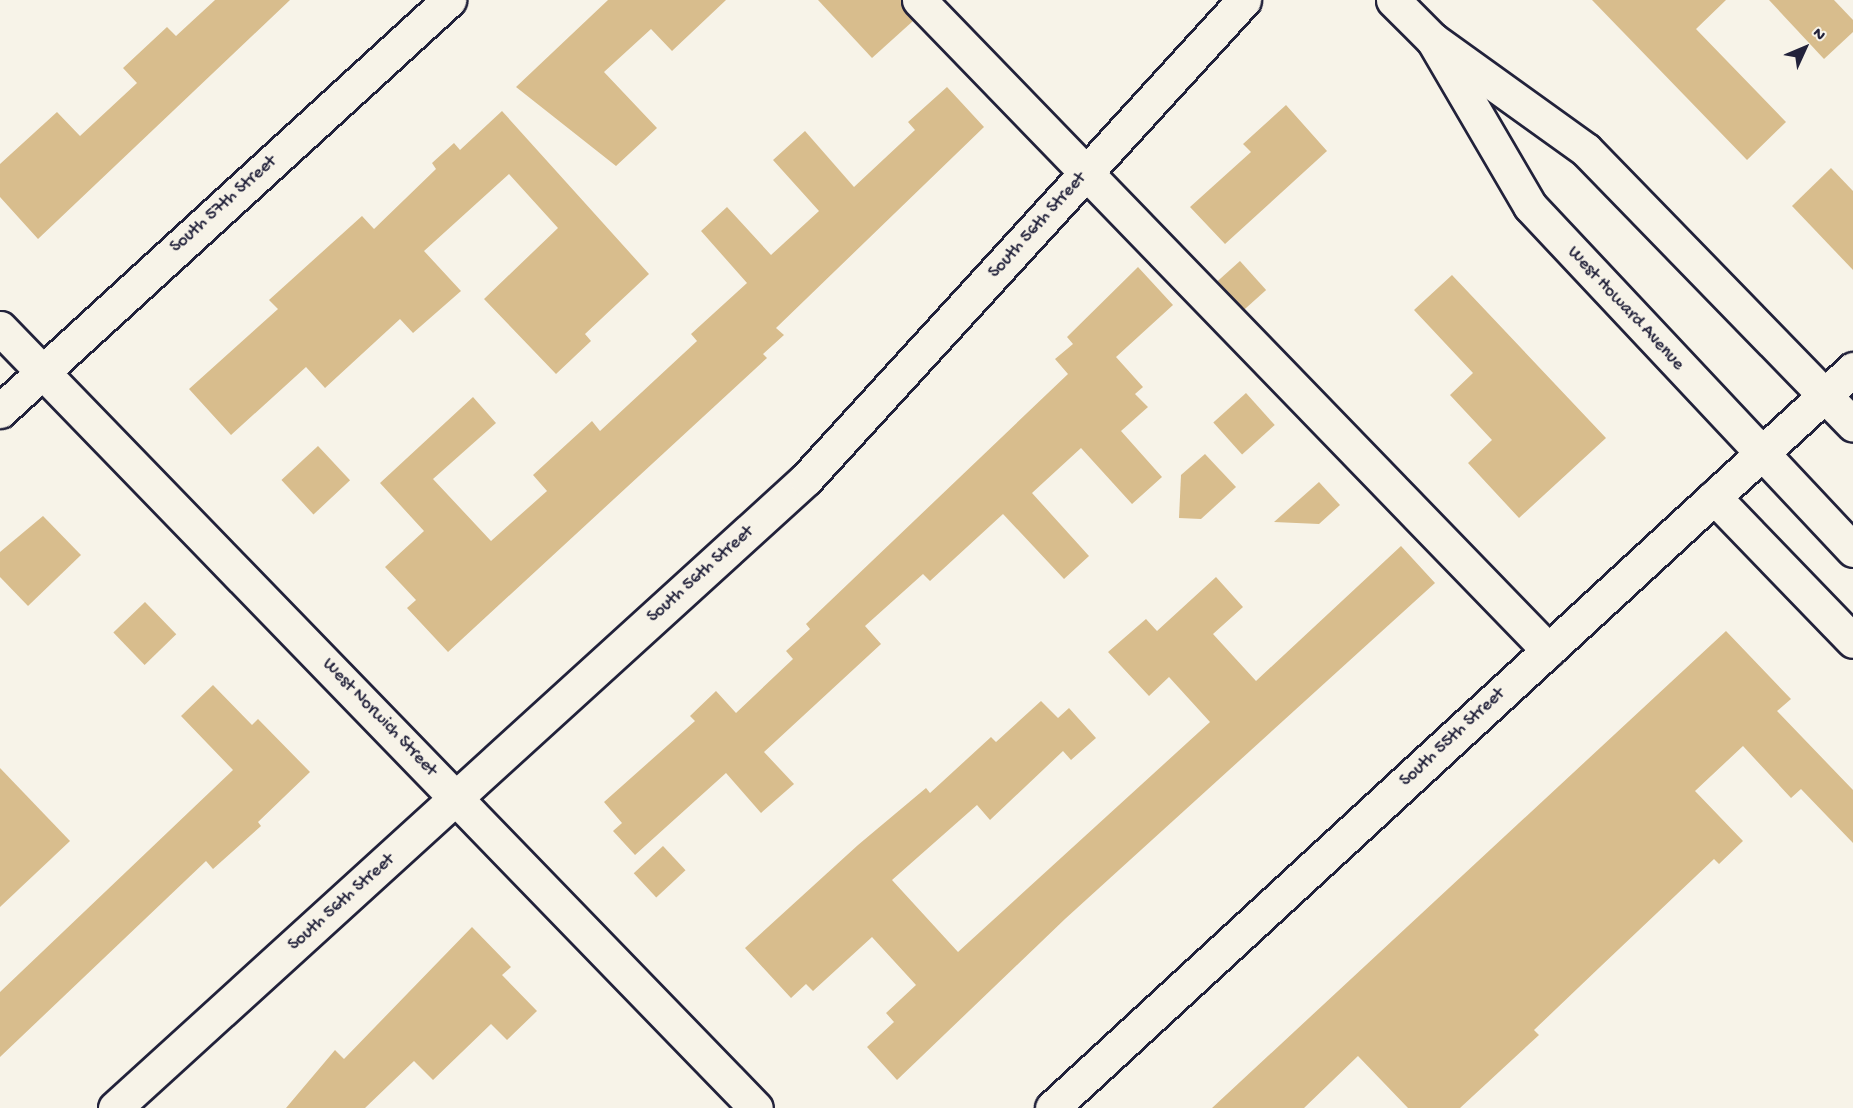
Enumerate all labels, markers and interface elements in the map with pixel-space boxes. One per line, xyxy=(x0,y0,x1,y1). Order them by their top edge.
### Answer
north arrow xyxy=(1775,18,1835,78)
text: N xyxy=(1808,25,1829,46)
street label: South 57th Street xyxy=(166,152,282,258)
street label: South 56th Street xyxy=(985,169,1091,283)
street label: West Howard Avenue xyxy=(1562,243,1688,375)
street label: South 56th Street xyxy=(644,522,758,628)
street label: West Norwich Street xyxy=(317,654,441,782)
street label: South 55th Street xyxy=(1396,684,1510,792)
street label: South 56th Street xyxy=(285,850,399,956)

